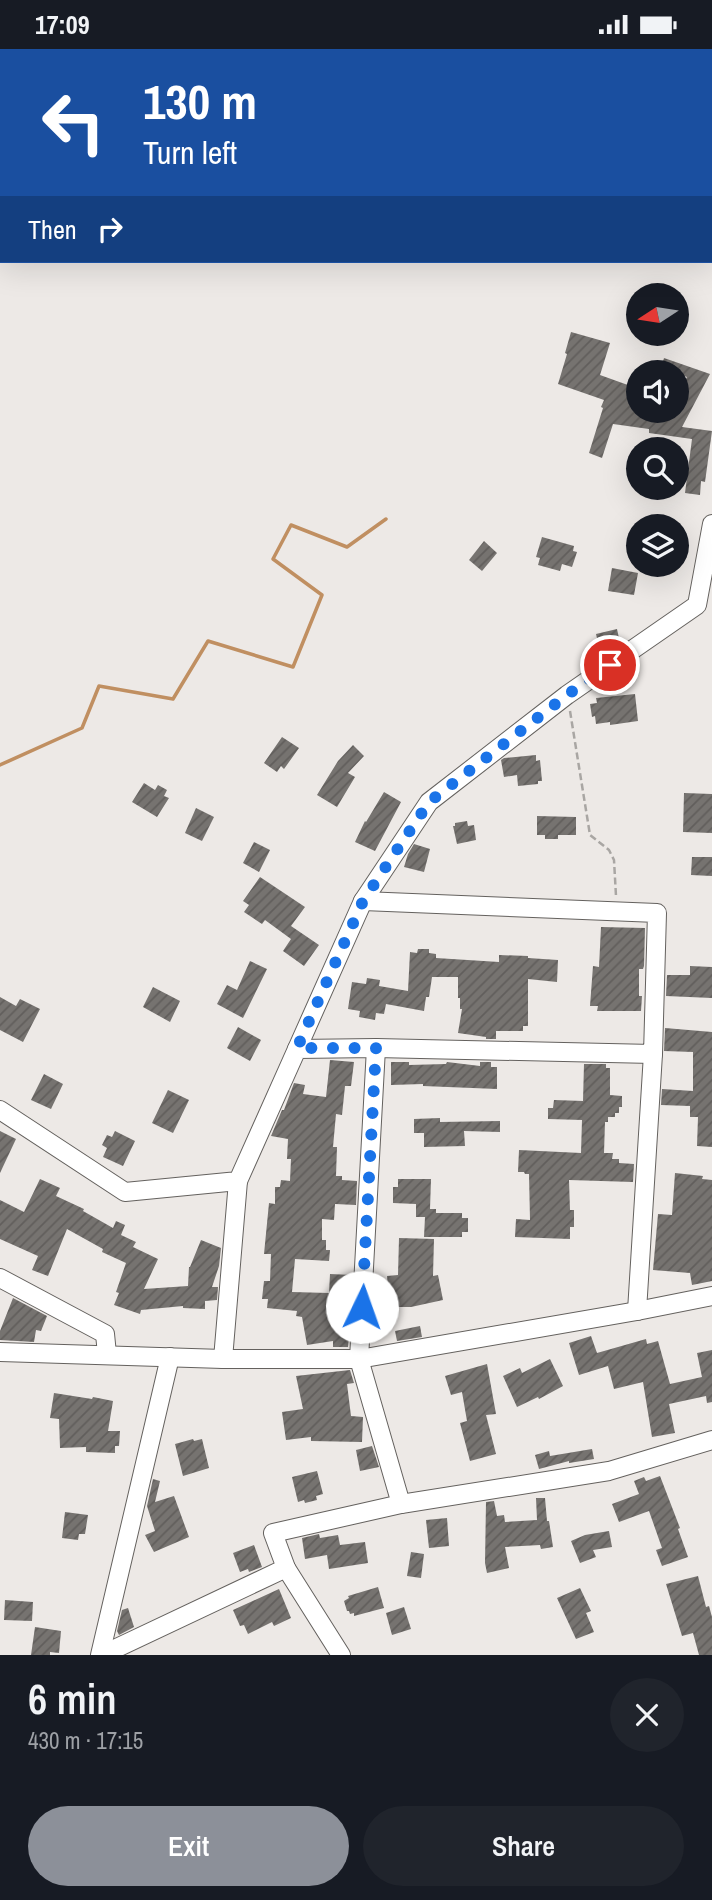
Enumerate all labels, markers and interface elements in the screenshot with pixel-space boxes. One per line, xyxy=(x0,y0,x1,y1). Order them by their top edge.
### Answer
text: 17:09 xyxy=(35,7,90,42)
text: 130 m xyxy=(143,68,257,134)
icon: left xyxy=(28,77,119,168)
text: Turn left xyxy=(143,131,237,174)
icon: right xyxy=(91,210,129,248)
text: Then xyxy=(28,212,77,247)
north arrow xyxy=(626,283,690,347)
map controls xyxy=(626,283,689,577)
button: sound xyxy=(626,360,689,423)
button: search xyxy=(626,437,689,500)
button: layers xyxy=(626,514,689,577)
pin xyxy=(580,635,640,695)
icon: arrive xyxy=(591,646,629,684)
position arrow xyxy=(325,1270,399,1344)
text: 6 min xyxy=(28,1671,117,1727)
button: close xyxy=(610,1678,684,1752)
text: 430 m · 17:15 xyxy=(28,1725,143,1756)
button: Exit xyxy=(28,1806,349,1886)
button: Share xyxy=(363,1806,684,1886)

